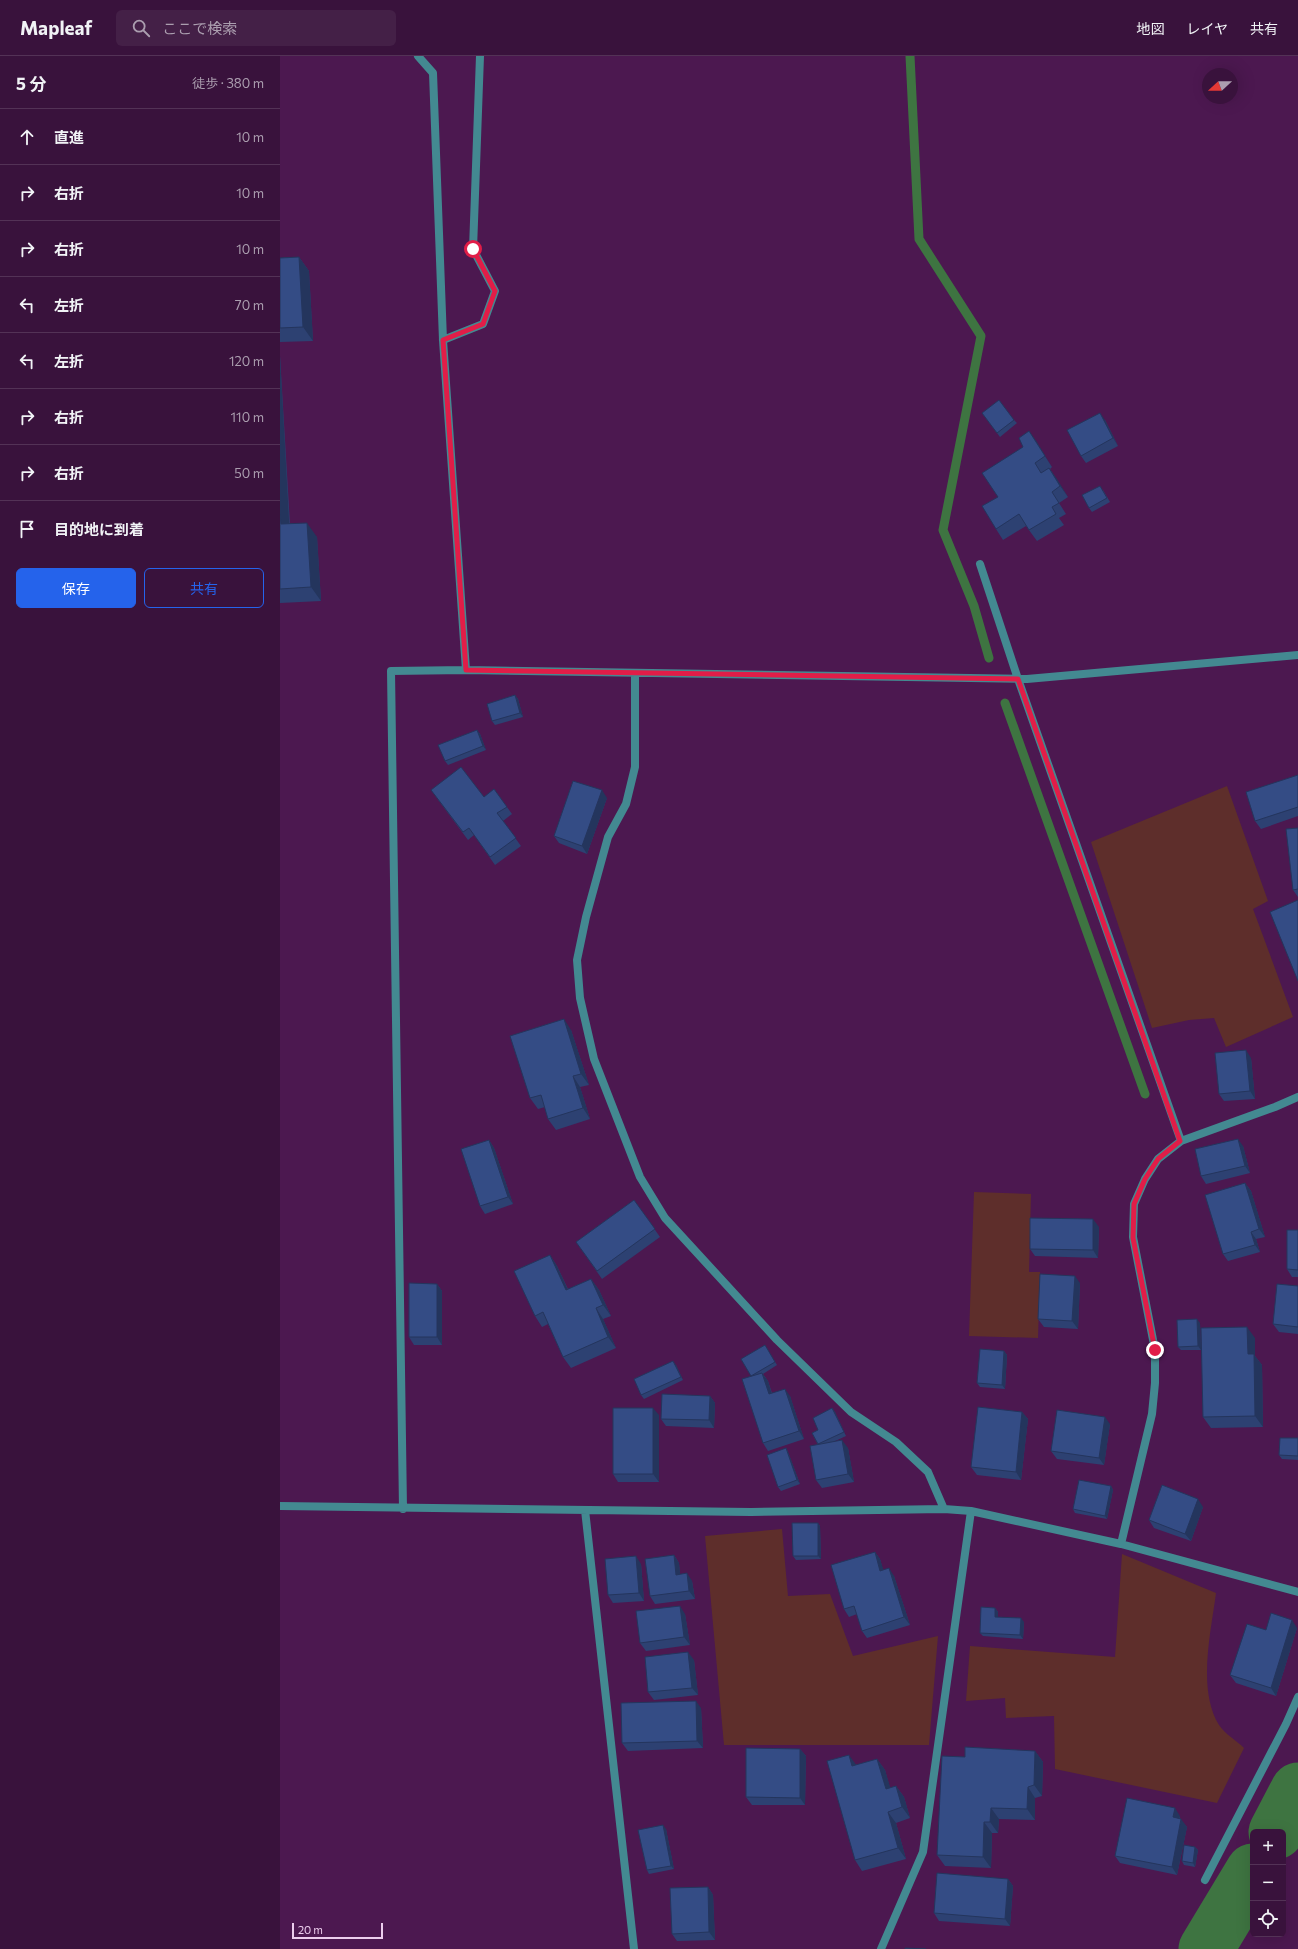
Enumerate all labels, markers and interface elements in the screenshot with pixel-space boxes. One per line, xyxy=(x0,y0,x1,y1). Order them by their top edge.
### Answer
search box xyxy=(116,10,396,46)
text: Mapleaf xyxy=(20,16,92,39)
icon: search xyxy=(130,17,152,39)
text: ここで検索 xyxy=(162,19,237,37)
text: 地図 xyxy=(1136,20,1164,37)
text: レイヤ xyxy=(1186,20,1228,37)
text: 共有 xyxy=(1250,20,1278,37)
north arrow xyxy=(1202,68,1238,104)
text: 5 分 xyxy=(16,73,46,94)
text: 徒歩 · 380 m xyxy=(192,75,264,91)
icon: ahead xyxy=(16,126,38,148)
text: 直進 xyxy=(54,128,84,146)
text: 10 m xyxy=(236,129,264,145)
icon: right xyxy=(16,182,38,204)
text: 右折 xyxy=(54,184,84,202)
text: 10 m xyxy=(236,185,264,201)
icon: right xyxy=(16,238,38,260)
text: 右折 xyxy=(54,240,84,258)
route start xyxy=(464,240,482,258)
text: 10 m xyxy=(236,241,264,257)
icon: left xyxy=(16,294,38,316)
text: 左折 xyxy=(54,296,84,314)
text: 70 m xyxy=(235,297,264,313)
icon: left xyxy=(16,350,38,372)
text: 左折 xyxy=(54,352,84,370)
text: 120 m xyxy=(229,353,264,369)
icon: right xyxy=(16,406,38,428)
text: 右折 xyxy=(54,408,84,426)
text: 110 m xyxy=(231,409,264,425)
icon: right xyxy=(16,462,38,484)
text: 右折 xyxy=(54,464,84,482)
text: 50 m xyxy=(234,465,264,481)
icon: arrive xyxy=(16,518,38,540)
text: 目的地に到着 xyxy=(54,520,144,538)
button: 保存 xyxy=(16,568,136,608)
button: 共有 xyxy=(144,568,264,608)
route end xyxy=(1146,1341,1164,1359)
map controls xyxy=(1250,1829,1286,1937)
button: + xyxy=(1250,1829,1286,1865)
button: − xyxy=(1250,1865,1286,1901)
button: locate xyxy=(1250,1901,1286,1937)
scale bar xyxy=(292,1921,383,1940)
text: 20 m xyxy=(298,1923,323,1936)

